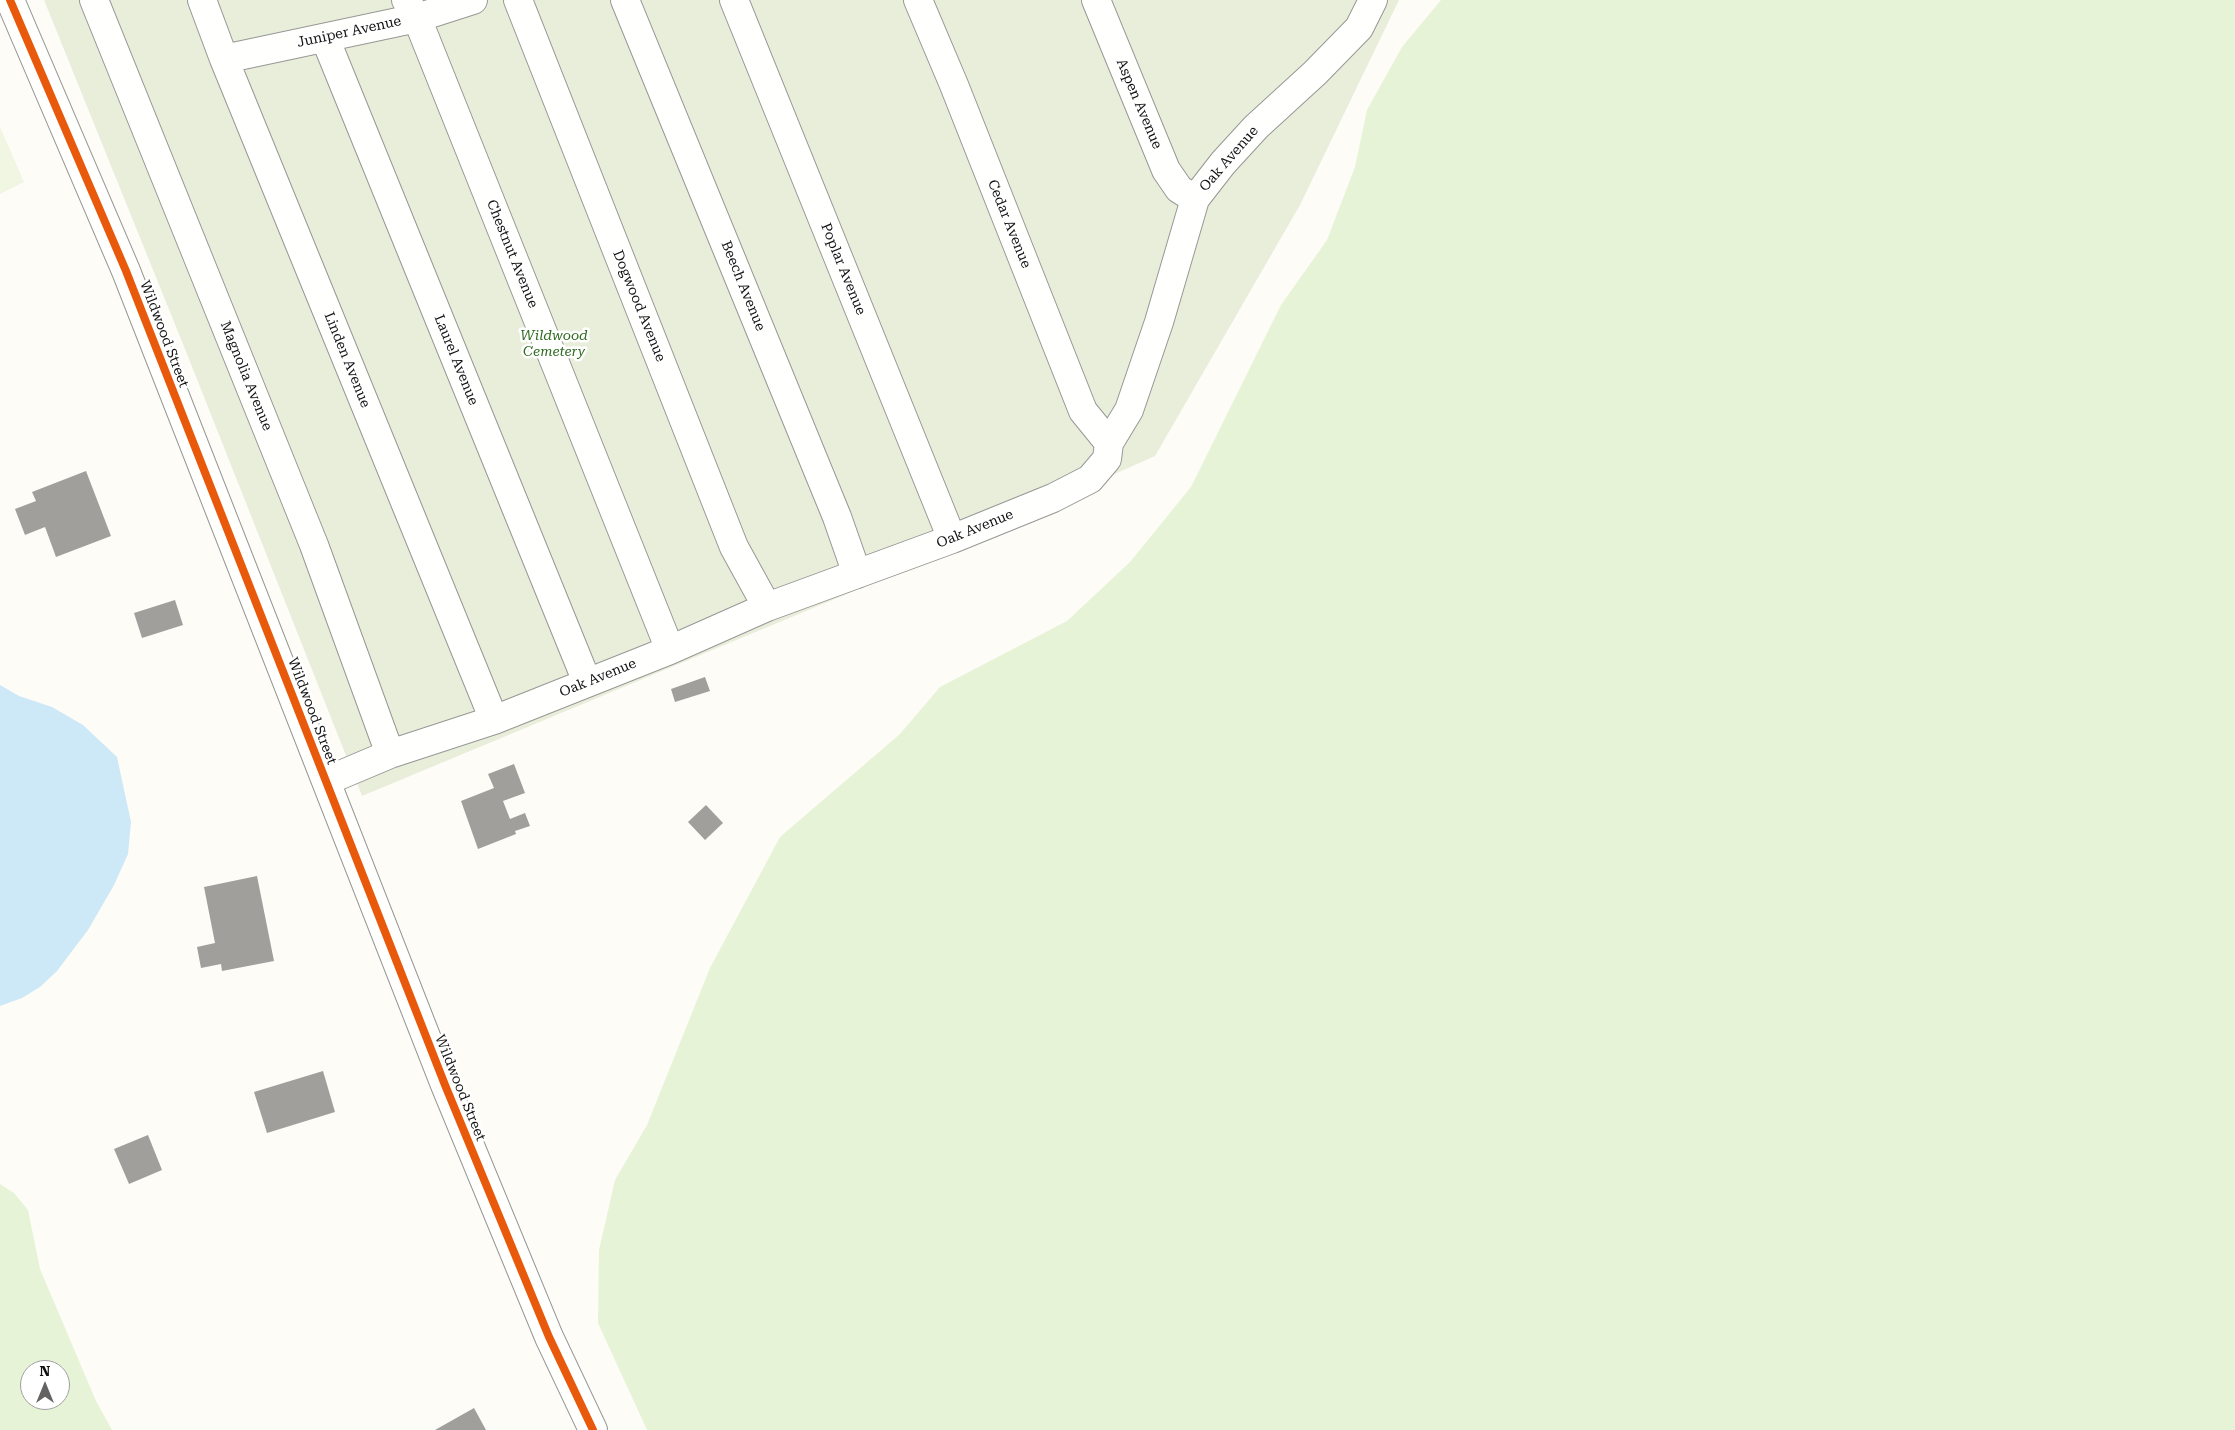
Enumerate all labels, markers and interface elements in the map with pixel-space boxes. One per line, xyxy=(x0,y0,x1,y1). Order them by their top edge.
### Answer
street label: Juniper Avenue xyxy=(295,13,403,51)
street label: Aspen Avenue xyxy=(1112,56,1166,152)
street label: Oak Avenue xyxy=(1196,123,1262,195)
street label: Cedar Avenue xyxy=(984,177,1034,271)
street label: Chestnut Avenue xyxy=(483,197,541,311)
street label: Poplar Avenue xyxy=(817,220,869,318)
street label: Beech Avenue xyxy=(717,239,769,333)
street label: Dogwood Avenue xyxy=(609,248,669,364)
street label: Wildwood Street xyxy=(136,278,192,390)
street label: Linden Avenue xyxy=(320,310,374,410)
street label: Laurel Avenue xyxy=(430,312,482,408)
street label: Magnolia Avenue xyxy=(216,319,276,433)
park label: Wildwood Cemetery xyxy=(520,328,588,361)
street label: Oak Avenue xyxy=(934,506,1016,552)
street label: Wildwood Street xyxy=(284,655,340,767)
street label: Oak Avenue xyxy=(557,655,639,701)
street label: Wildwood Street xyxy=(431,1032,489,1144)
north arrow xyxy=(20,1360,70,1410)
text: N xyxy=(40,1363,50,1379)

